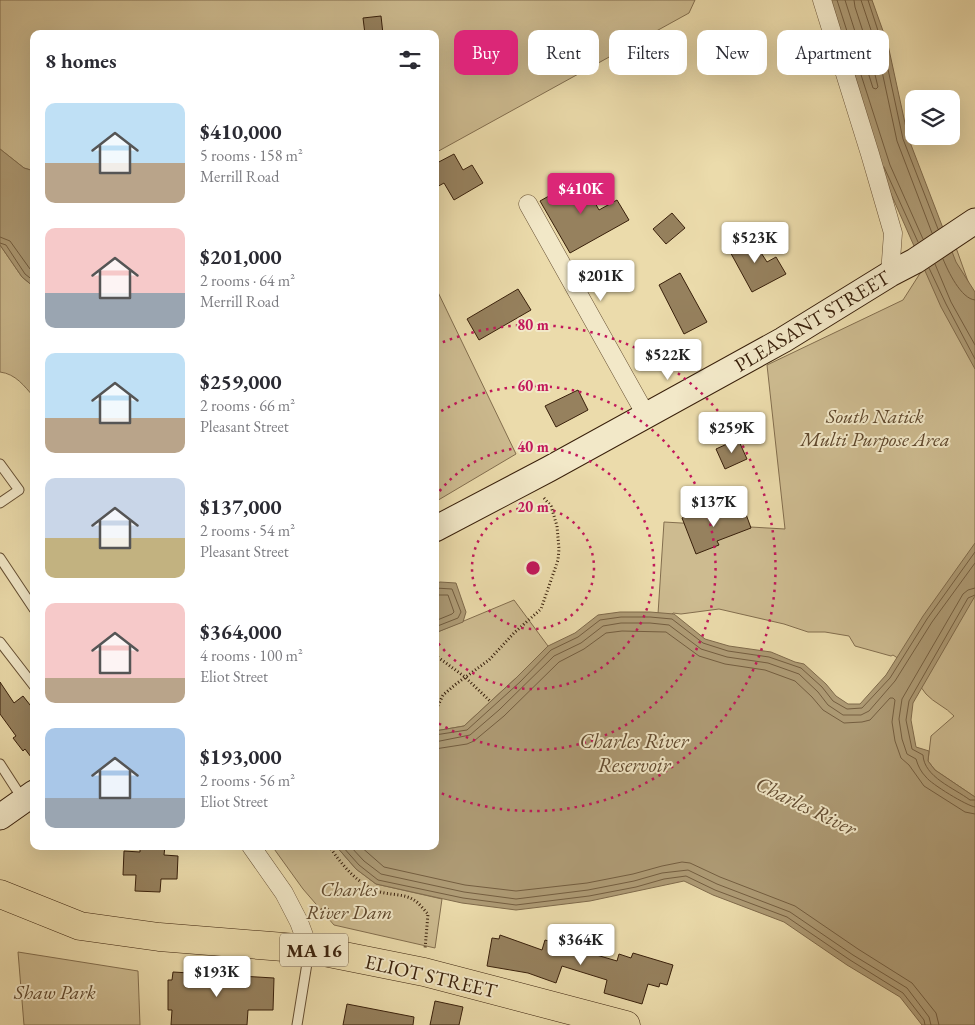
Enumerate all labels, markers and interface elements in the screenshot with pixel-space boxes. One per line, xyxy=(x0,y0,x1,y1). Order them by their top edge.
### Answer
chip: Buy xyxy=(454,30,518,75)
chip: Rent xyxy=(528,30,599,75)
chip: Filters xyxy=(609,30,687,75)
chip: New xyxy=(697,30,767,75)
chip: Apartment xyxy=(777,30,889,75)
icon: filters xyxy=(396,46,424,74)
text: 8 homes xyxy=(45,47,117,74)
map controls xyxy=(905,90,960,145)
button: layers xyxy=(905,90,960,145)
text: $410,000 xyxy=(200,118,282,145)
icon: home xyxy=(85,123,145,183)
text: 5 rooms · 158 m² xyxy=(200,145,303,166)
text: Merrill Road xyxy=(200,166,279,187)
pin: $410K xyxy=(546,172,616,215)
text: $410K xyxy=(559,178,603,199)
pin: $523K xyxy=(720,222,790,264)
text: $523K xyxy=(733,227,777,248)
text: $201,000 xyxy=(200,243,282,270)
icon: home xyxy=(85,248,145,308)
pin: $201K xyxy=(566,260,636,302)
street label: PLEASANT STREET xyxy=(729,264,895,378)
text: $201K xyxy=(579,265,623,286)
text: 2 rooms · 64 m² xyxy=(200,270,295,291)
text: Merrill Road xyxy=(200,291,279,312)
text: 80 m xyxy=(517,315,549,334)
pin: $522K xyxy=(633,338,703,381)
text: $522K xyxy=(646,344,690,365)
text: $259,000 xyxy=(200,368,282,395)
icon: home xyxy=(85,373,145,433)
text: 60 m xyxy=(517,376,549,395)
text: 2 rooms · 66 m² xyxy=(200,395,295,416)
park label: South Natick Multi Purpose Area xyxy=(799,403,950,452)
pin: $259K xyxy=(697,412,767,454)
text: Pleasant Street xyxy=(200,416,289,437)
text: $259K xyxy=(710,417,754,438)
text: 40 m xyxy=(517,437,549,456)
pin: $137K xyxy=(679,486,749,528)
text: $137K xyxy=(692,491,736,512)
text: $137,000 xyxy=(200,493,282,520)
text: 20 m xyxy=(517,497,549,516)
icon: home xyxy=(85,498,145,558)
text: 2 rooms · 54 m² xyxy=(200,520,295,541)
text: Pleasant Street xyxy=(200,541,289,562)
centre of rings xyxy=(524,559,542,577)
text: $364,000 xyxy=(200,618,282,645)
icon: home xyxy=(85,623,145,683)
text: 4 rooms · 100 m² xyxy=(200,645,303,666)
text: Eliot Street xyxy=(200,666,268,687)
water label: Charles River Reservoir xyxy=(580,727,689,778)
text: $193,000 xyxy=(200,743,282,770)
icon: home xyxy=(85,748,145,808)
text: 2 rooms · 56 m² xyxy=(200,770,295,791)
water label: Charles River xyxy=(751,770,862,842)
text: Eliot Street xyxy=(200,791,268,812)
park label: Charles River Dam xyxy=(306,876,392,925)
pin: $364K xyxy=(546,924,616,966)
text: $364K xyxy=(559,929,603,950)
road number: MA 16 xyxy=(280,934,348,966)
street label: ELIOT STREET xyxy=(362,948,500,1004)
pin: $193K xyxy=(182,956,252,998)
text: $193K xyxy=(195,961,239,982)
park label: Shaw Park xyxy=(13,979,96,1005)

